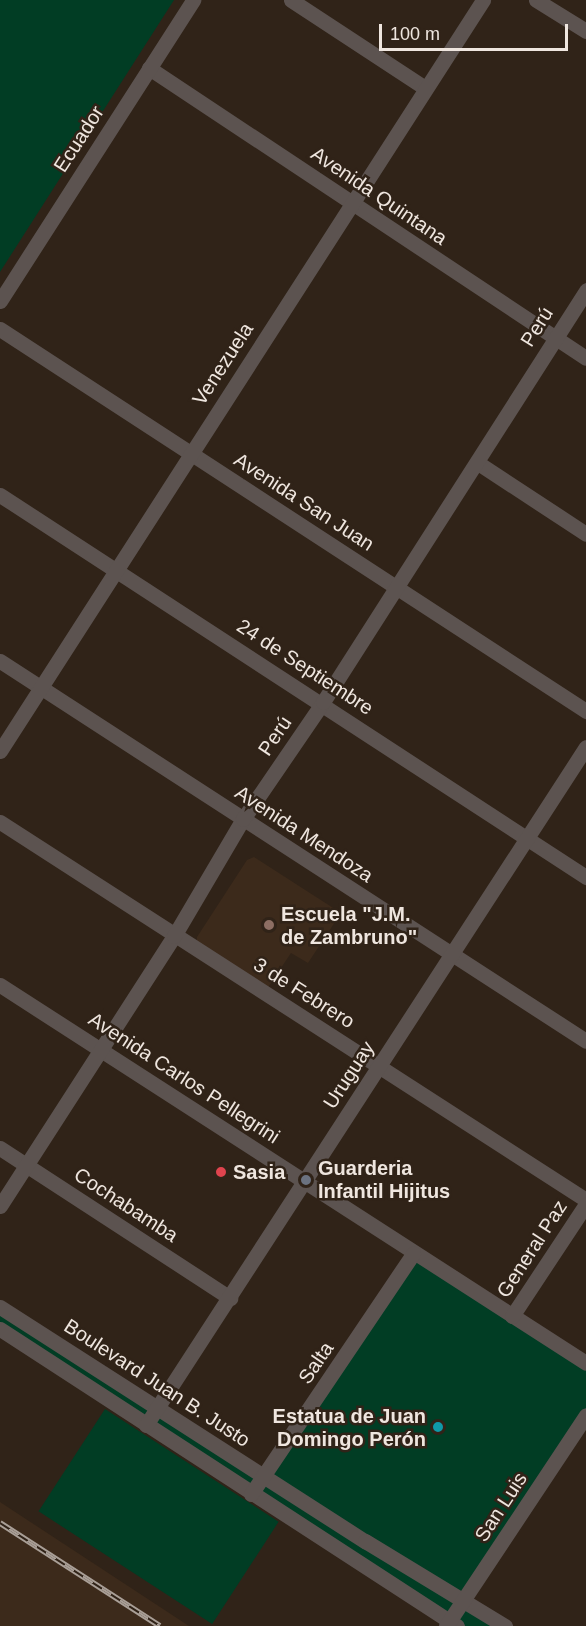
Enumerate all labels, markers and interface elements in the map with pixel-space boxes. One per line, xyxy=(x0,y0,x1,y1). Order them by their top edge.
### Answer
scale bar xyxy=(382,12,571,50)
text: 100 m xyxy=(390,24,440,44)
street label: Ecuador xyxy=(49,101,109,177)
street label: Avenida Quintana xyxy=(307,142,451,250)
street label: Perú xyxy=(516,303,558,351)
street label: Venezuela xyxy=(187,318,259,410)
street label: Avenida San Juan xyxy=(230,448,378,556)
street label: 24 de Septiembre xyxy=(232,614,378,720)
street label: Perú xyxy=(253,712,297,760)
street label: Avenida Mendoza xyxy=(230,780,378,888)
place label: Escuela "J.M. de Zambruno" xyxy=(281,902,417,949)
marker: Escuela "J.M. de Zambruno" xyxy=(262,918,276,932)
street label: 3 de Febrero xyxy=(249,952,359,1034)
street label: Avenida Carlos Pellegrini xyxy=(84,1007,284,1149)
street label: Uruguay xyxy=(318,1037,380,1113)
place label: Guarderia Infantil Hijitus xyxy=(318,1156,450,1203)
place label: Sasia xyxy=(233,1160,285,1184)
street label: Cochabamba xyxy=(70,1163,182,1247)
marker: Sasia xyxy=(214,1165,228,1179)
marker: Guarderia Infantil Hijitus xyxy=(299,1173,313,1187)
street label: General Paz xyxy=(492,1196,572,1302)
street label: Boulevard Juan B. Justo xyxy=(60,1314,254,1452)
street label: Salta xyxy=(293,1337,339,1389)
place label: Estatua de Juan Domingo Perón xyxy=(273,1404,426,1451)
marker: Estatua de Juan Domingo Perón xyxy=(431,1420,445,1434)
street label: San Luis xyxy=(470,1468,532,1546)

